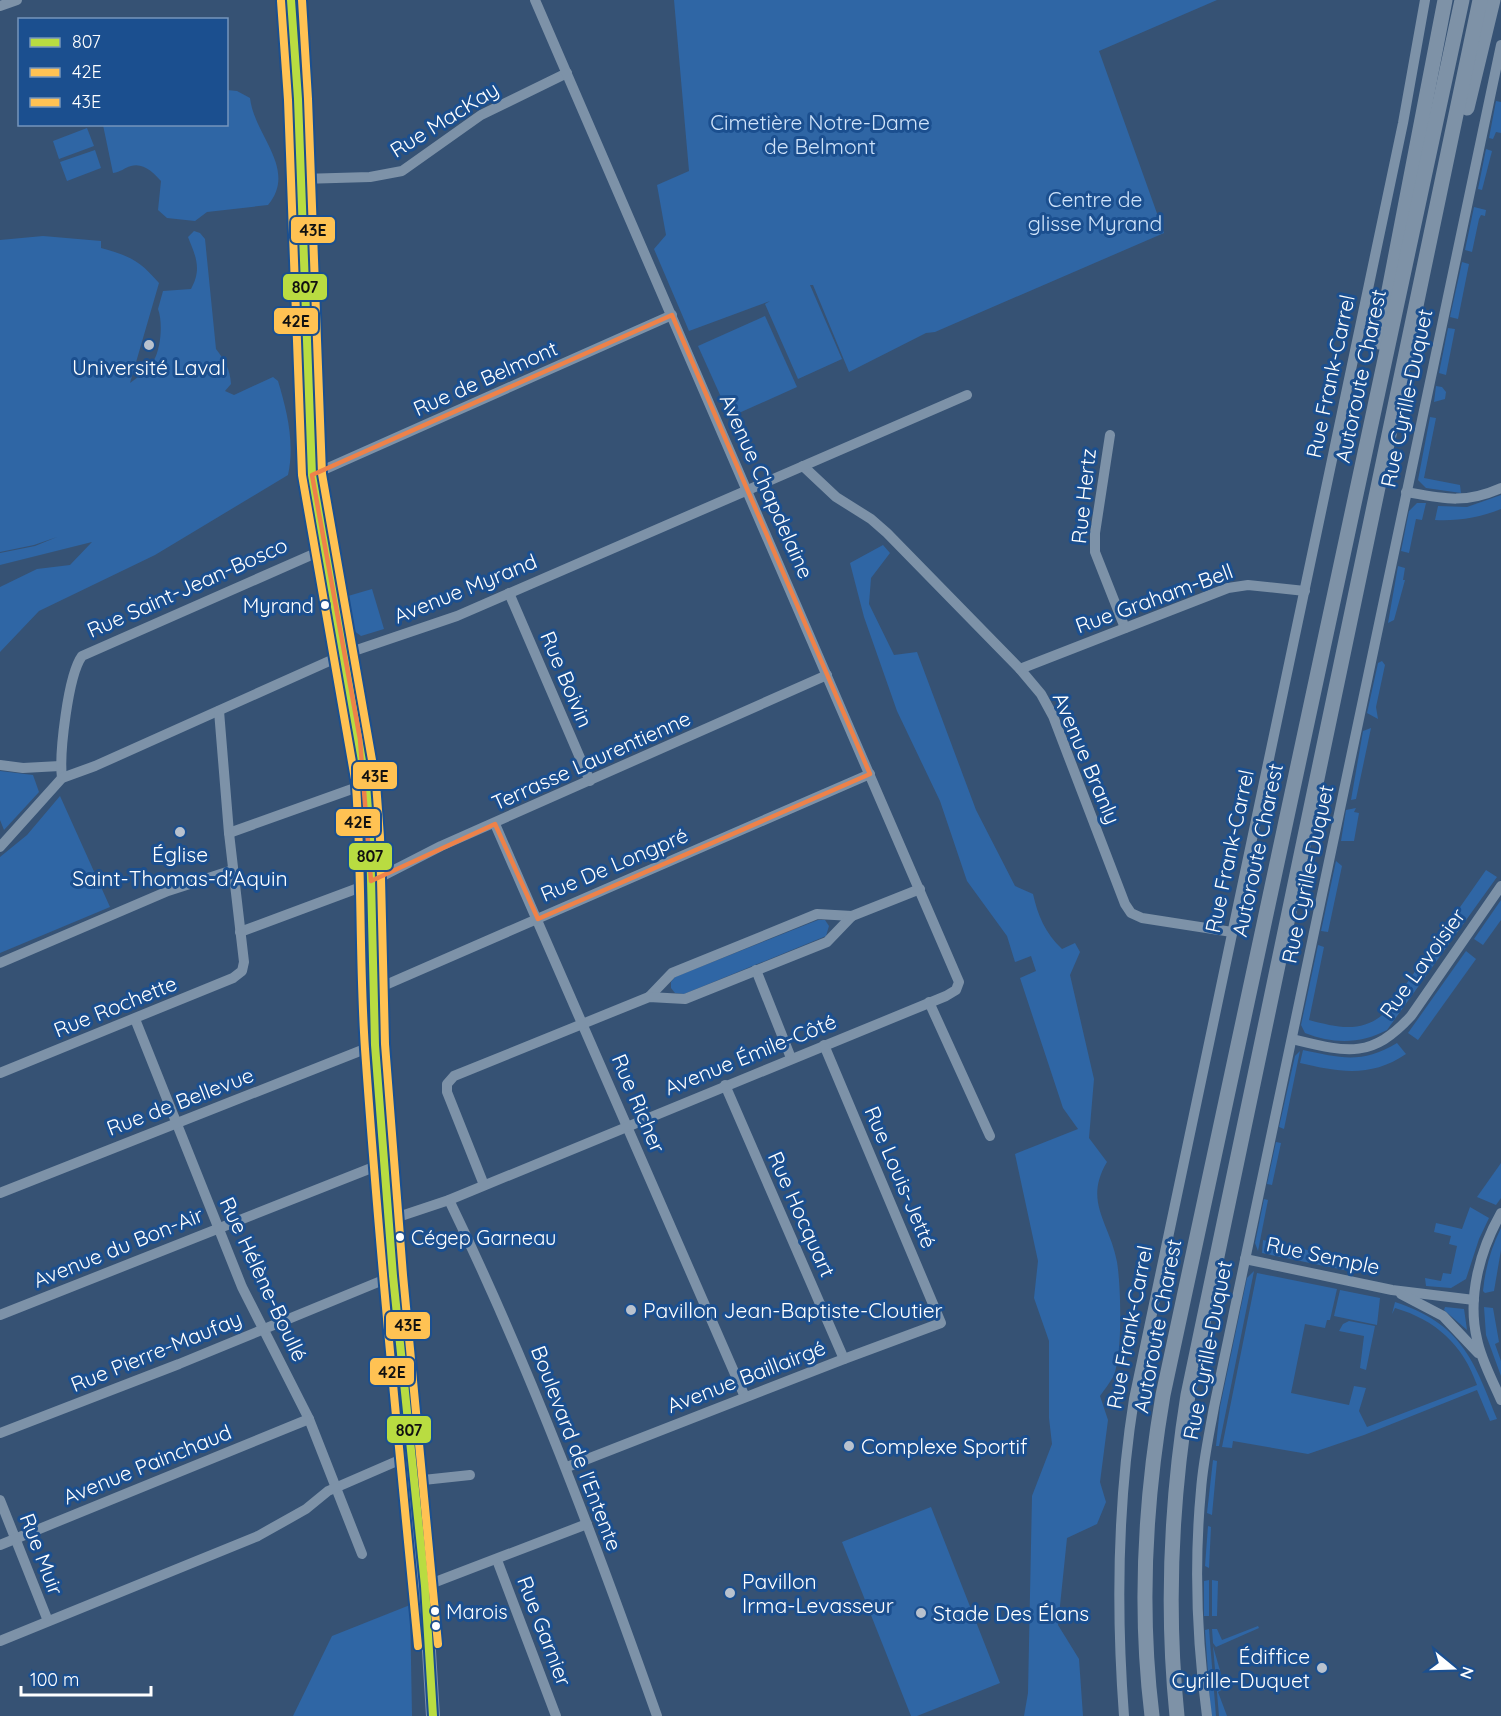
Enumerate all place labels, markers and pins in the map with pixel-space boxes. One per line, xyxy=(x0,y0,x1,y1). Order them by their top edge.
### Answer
marker: Université Laval xyxy=(142,338,156,352)
place label: Université Laval xyxy=(72,354,226,380)
place label: Myrand xyxy=(243,593,314,618)
marker: Myrand xyxy=(319,599,331,611)
marker: Église Saint-Thomas-d'Aquin xyxy=(173,825,187,839)
place label: Église Saint-Thomas-d'Aquin xyxy=(72,841,288,891)
place label: Cégep Garneau xyxy=(411,1225,556,1250)
marker: Cégep Garneau xyxy=(394,1231,406,1243)
place label: Pavillon Jean-Baptiste-Cloutier xyxy=(643,1297,943,1323)
marker: Pavillon Jean-Baptiste-Cloutier xyxy=(624,1303,638,1317)
place label: Complexe Sportif xyxy=(861,1433,1028,1459)
marker: Complexe Sportif xyxy=(842,1439,856,1453)
place label: Pavillon Irma-Levasseur xyxy=(742,1568,894,1618)
marker: Pavillon Irma-Levasseur xyxy=(723,1586,737,1600)
place label: Marois xyxy=(446,1599,508,1624)
place label: Stade Des Élans xyxy=(933,1600,1089,1626)
marker: Marois xyxy=(429,1605,441,1617)
marker: Stade Des Élans xyxy=(914,1606,928,1620)
unlabelled marker xyxy=(430,1620,442,1632)
place label: Édiffice Cyrille-Duquet xyxy=(1172,1643,1310,1693)
marker: Édiffice Cyrille-Duquet xyxy=(1315,1661,1329,1675)

